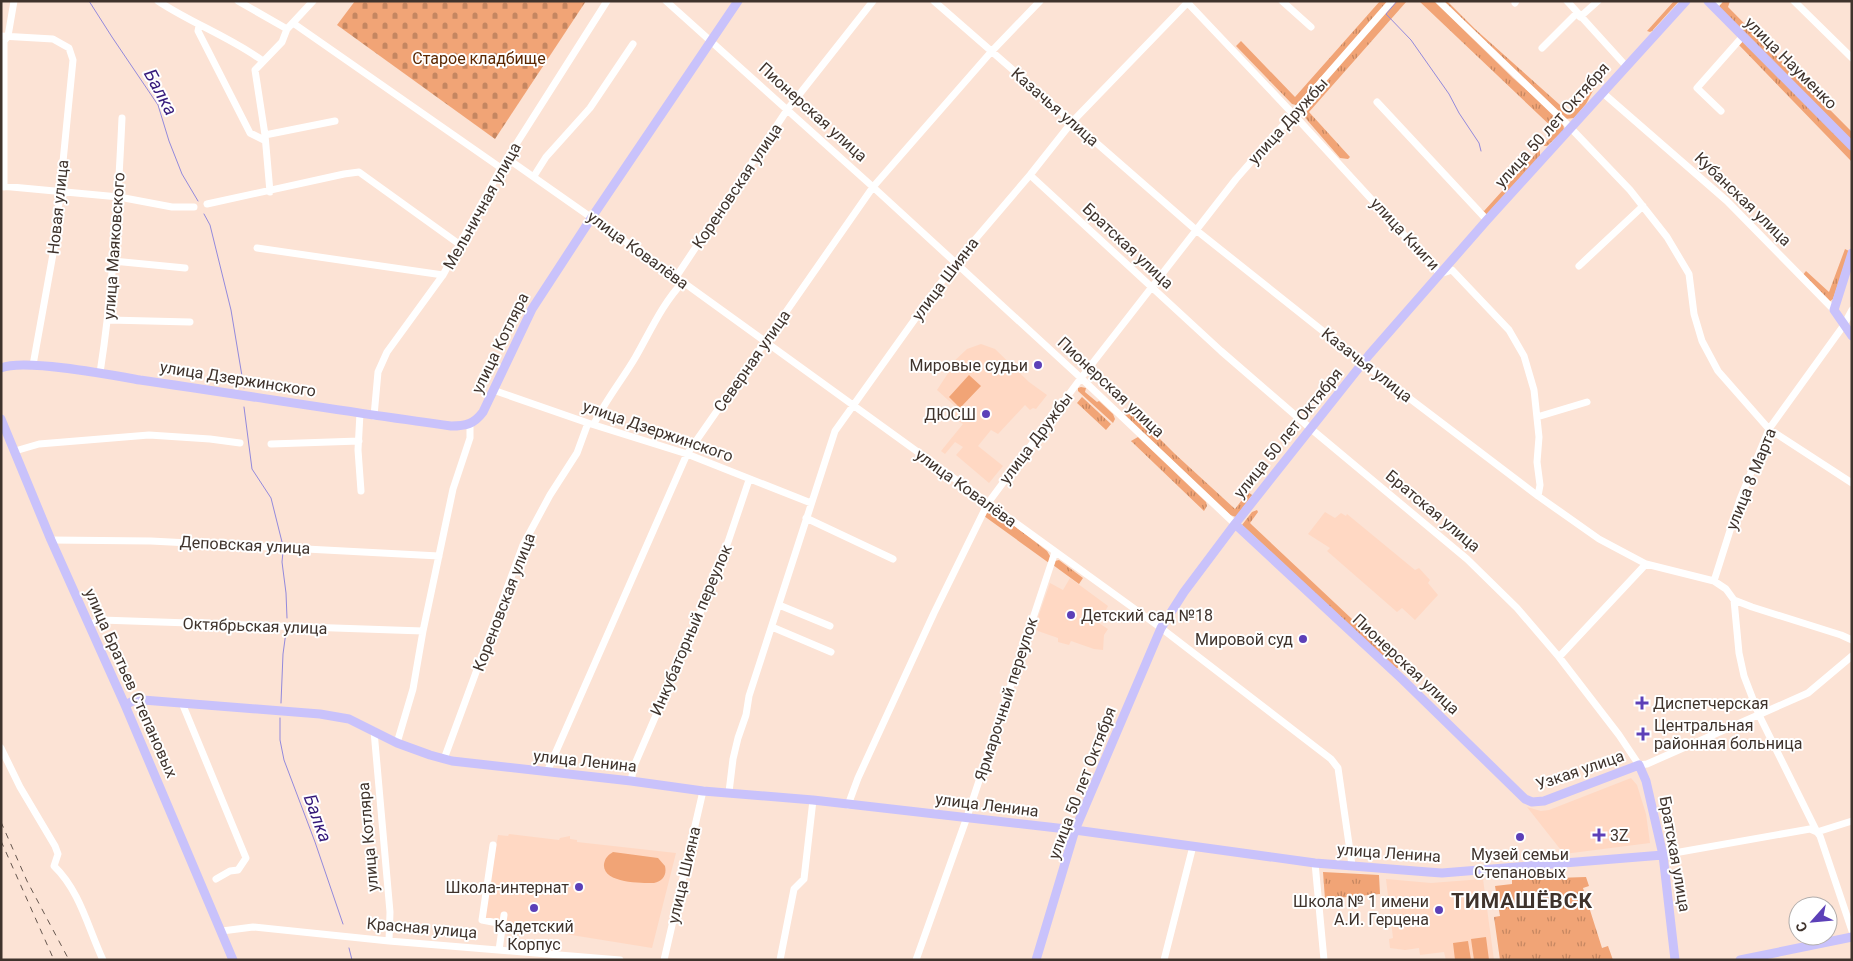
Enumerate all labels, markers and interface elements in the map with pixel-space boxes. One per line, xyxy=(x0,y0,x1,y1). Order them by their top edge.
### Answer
street label: улица Науменко xyxy=(1741,13,1841,113)
park label: Старое кладбище xyxy=(412,49,546,68)
street label: Пионерская улица xyxy=(755,58,871,166)
street label: улица 50 лет Октября xyxy=(1491,59,1613,191)
street label: Казачья улица xyxy=(1007,64,1103,150)
water label: Балка xyxy=(140,65,182,119)
street label: улица Дружбы xyxy=(1244,74,1332,168)
street label: Кореновская улица xyxy=(688,120,786,252)
street label: Мельничная улица xyxy=(439,139,525,273)
street label: Кубанская улица xyxy=(1691,148,1795,250)
street label: Новая улица xyxy=(44,159,72,255)
street label: улица Маяковского xyxy=(99,172,129,320)
street label: улица Книги xyxy=(1367,194,1443,274)
street label: Братская улица xyxy=(1079,199,1177,293)
street label: улица Ковалёва xyxy=(584,207,692,293)
street label: улица Шияна xyxy=(908,234,982,324)
street label: улица Котляра xyxy=(467,290,533,396)
street label: Северная улица xyxy=(710,306,794,416)
street label: Казачья улица xyxy=(1318,324,1416,406)
street label: Пионерская улица xyxy=(1054,333,1168,441)
place label: Мировые судьи xyxy=(910,356,1028,375)
street label: улица Дзержинского xyxy=(159,357,317,401)
marker: Мировые судьи xyxy=(1032,359,1044,371)
street label: улица 50 лет Октября xyxy=(1230,364,1346,502)
street label: улица Дружбы xyxy=(995,388,1077,488)
street label: улица Дзержинского xyxy=(580,396,736,466)
place label: ДЮСШ xyxy=(924,405,976,424)
marker: ДЮСШ xyxy=(980,408,992,420)
street label: улица 8 Марта xyxy=(1722,425,1780,533)
street label: улица Ковалёва xyxy=(912,445,1020,531)
street label: Братская улица xyxy=(1382,466,1484,556)
street label: Кореновская улица xyxy=(469,530,539,674)
street label: Деповская улица xyxy=(179,532,311,558)
street label: Инкубаторный переулок xyxy=(646,541,736,718)
street label: улица Братьев Степановых xyxy=(81,585,181,781)
place label: Детский сад №18 xyxy=(1081,606,1213,625)
marker: Детский сад №18 xyxy=(1065,609,1077,621)
street label: Пионерская улица xyxy=(1349,610,1463,718)
street label: Октябрьская улица xyxy=(182,614,328,638)
street label: Ярмарочный переулок xyxy=(971,615,1042,783)
place label: Мировой суд xyxy=(1195,630,1293,649)
marker: Мировой суд xyxy=(1297,633,1309,645)
place label: Диспетчерская xyxy=(1653,694,1769,713)
marker: Диспетчерская xyxy=(1635,696,1649,710)
street label: улица 50 лет Октября xyxy=(1044,704,1120,862)
place label: Центральная районная больница xyxy=(1654,716,1802,753)
marker: Центральная районная больница xyxy=(1636,727,1650,741)
street label: улица Ленина xyxy=(532,746,638,776)
street label: Узкая улица xyxy=(1533,746,1627,794)
street label: улица Котляра xyxy=(354,782,382,892)
street label: улица Ленина xyxy=(934,789,1040,821)
water label: Балка xyxy=(300,791,336,845)
street label: Братская улица xyxy=(1655,795,1695,913)
street label: улица Шияна xyxy=(664,825,704,925)
place label: 3Z xyxy=(1610,826,1629,845)
marker: 3Z xyxy=(1592,828,1606,842)
marker: Музей семьи Степановых xyxy=(1514,831,1526,843)
street label: улица Ленина xyxy=(1336,840,1442,866)
place label: Музей семьи Степановых xyxy=(1471,845,1569,882)
place label: Школа-интернат xyxy=(446,878,569,897)
marker: Школа-интернат xyxy=(573,881,585,893)
district label: ТИМАШЁВСК xyxy=(1451,889,1593,913)
place label: Школа № 1 имени А.И. Герцена xyxy=(1293,892,1429,929)
north arrow xyxy=(1788,896,1838,946)
marker: Кадетский Корпус xyxy=(528,902,540,914)
marker: Школа № 1 имени А.И. Герцена xyxy=(1433,904,1445,916)
street label: Красная улица xyxy=(366,914,478,942)
place label: Кадетский Корпус xyxy=(494,917,574,954)
text: С xyxy=(1792,919,1811,935)

